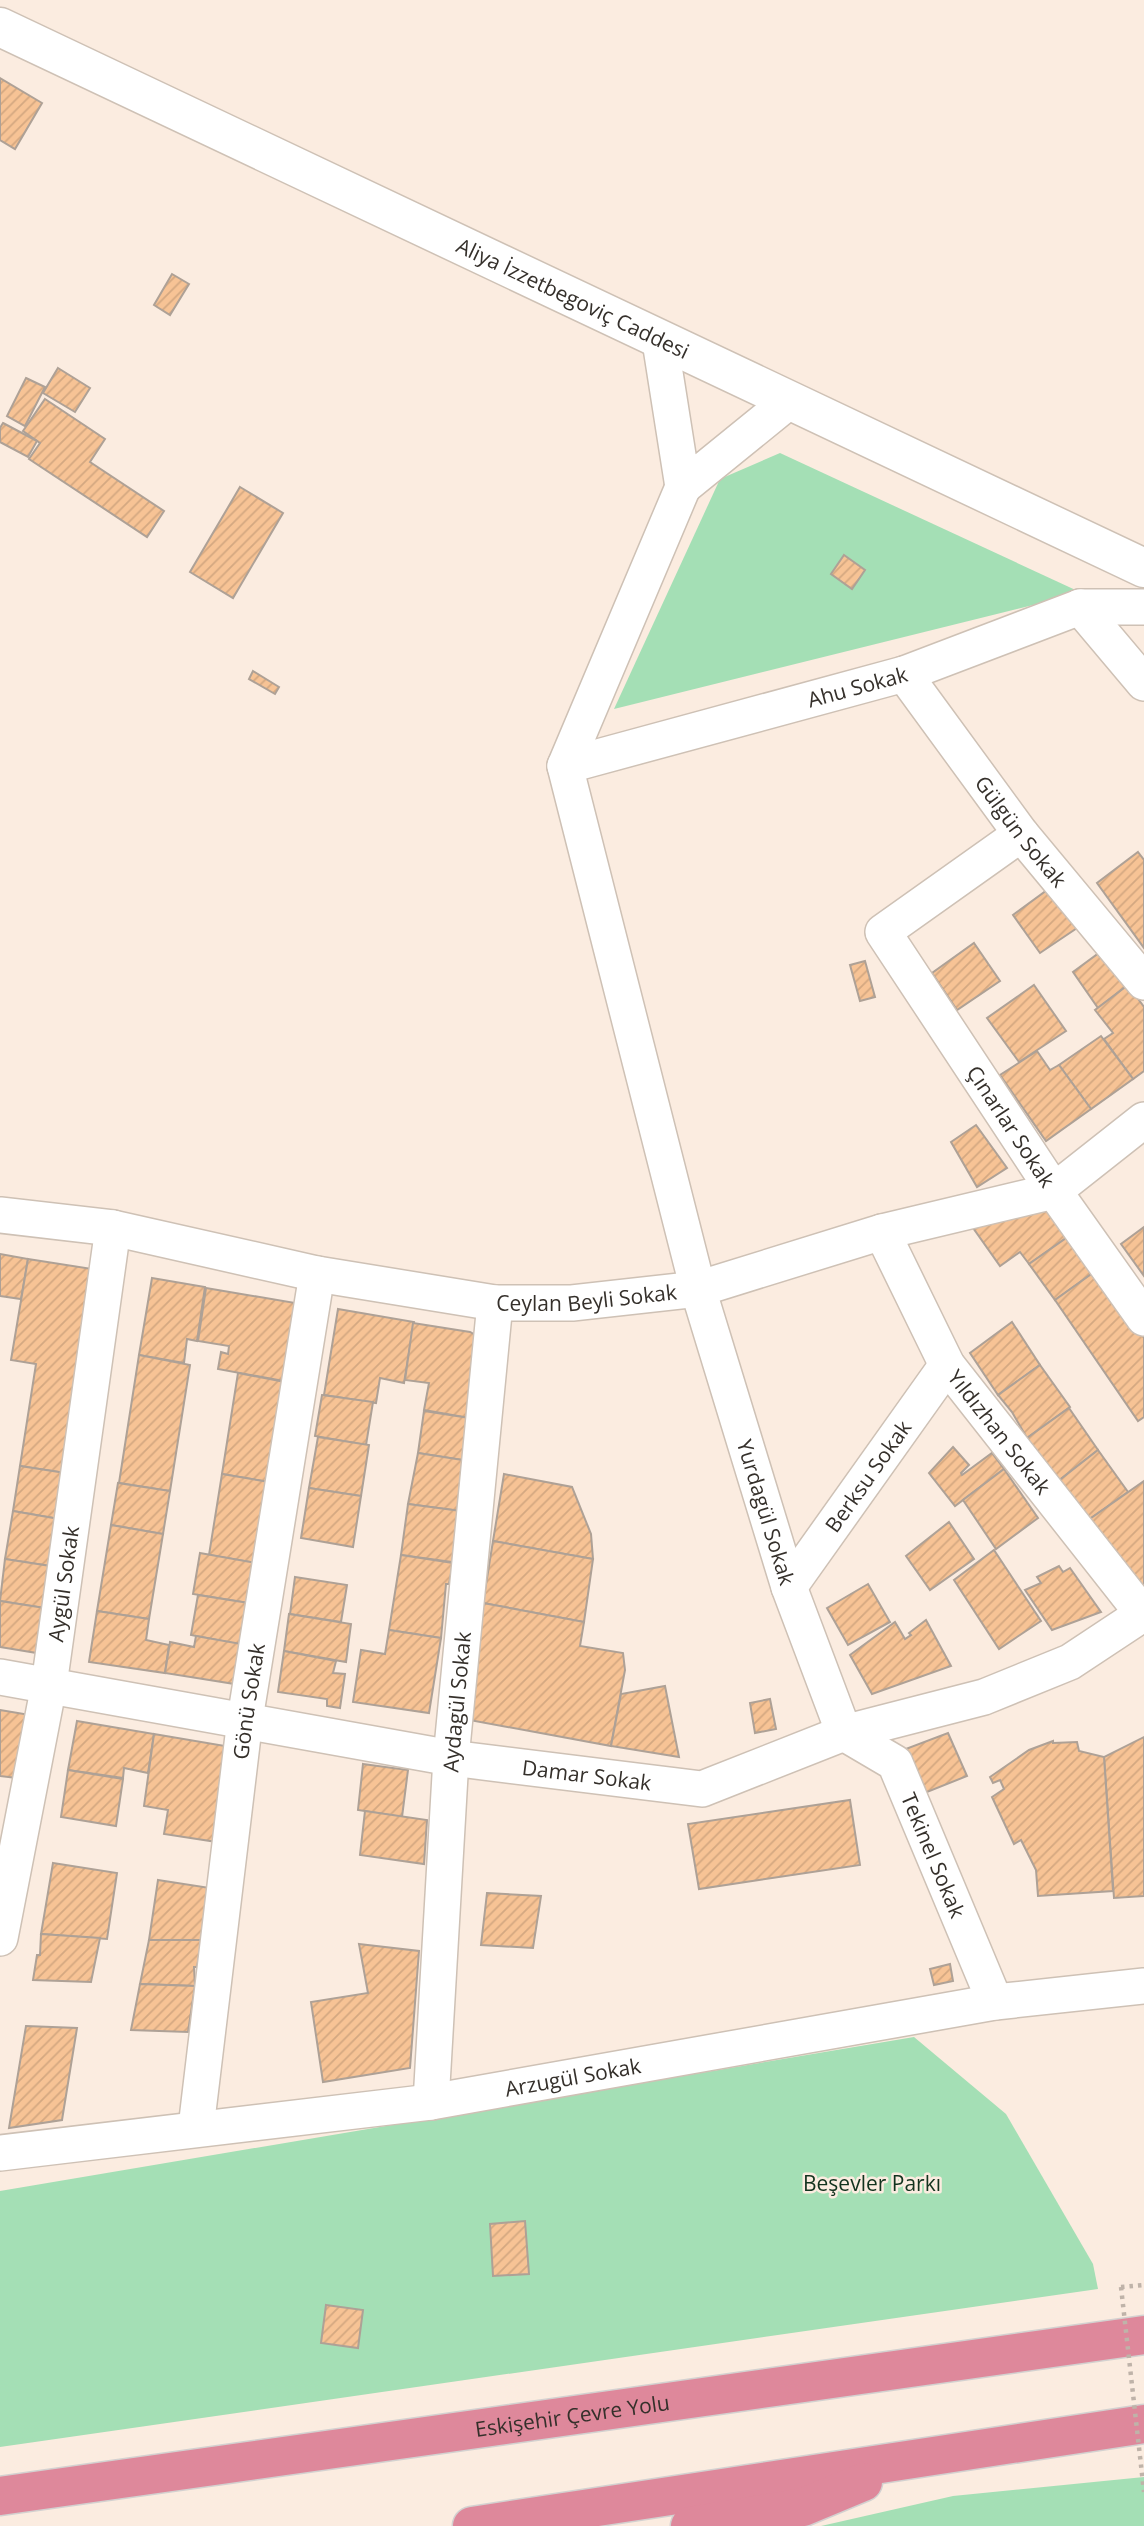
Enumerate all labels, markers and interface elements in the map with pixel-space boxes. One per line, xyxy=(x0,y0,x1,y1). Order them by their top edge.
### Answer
street label: Aliya İzzetbegoviç Caddesi xyxy=(452,231,694,365)
street label: Ahu Sokak xyxy=(804,660,911,714)
street label: Gülgün Sokak xyxy=(969,770,1073,893)
street label: Çınarlar Sokak xyxy=(961,1060,1062,1193)
street label: Ceylan Beyli Sokak xyxy=(496,1277,678,1317)
street label: Yıldızhan Sokak xyxy=(942,1364,1057,1500)
street label: Berksu Sokak xyxy=(818,1415,917,1538)
street label: Yurdagül Sokak xyxy=(731,1436,802,1588)
street label: Aygül Sokak xyxy=(41,1524,85,1643)
street label: Aydagül Sokak xyxy=(436,1630,477,1773)
street label: Gönü Sokak xyxy=(226,1641,271,1761)
street label: Damar Sokak xyxy=(521,1753,653,1797)
street label: Tekinel Sokak xyxy=(895,1788,972,1922)
street label: Arzugül Sokak xyxy=(503,2051,643,2103)
park label: Beşevler Parkı xyxy=(803,2169,941,2197)
street label: Eskişehir Çevre Yolu xyxy=(473,2388,671,2443)

